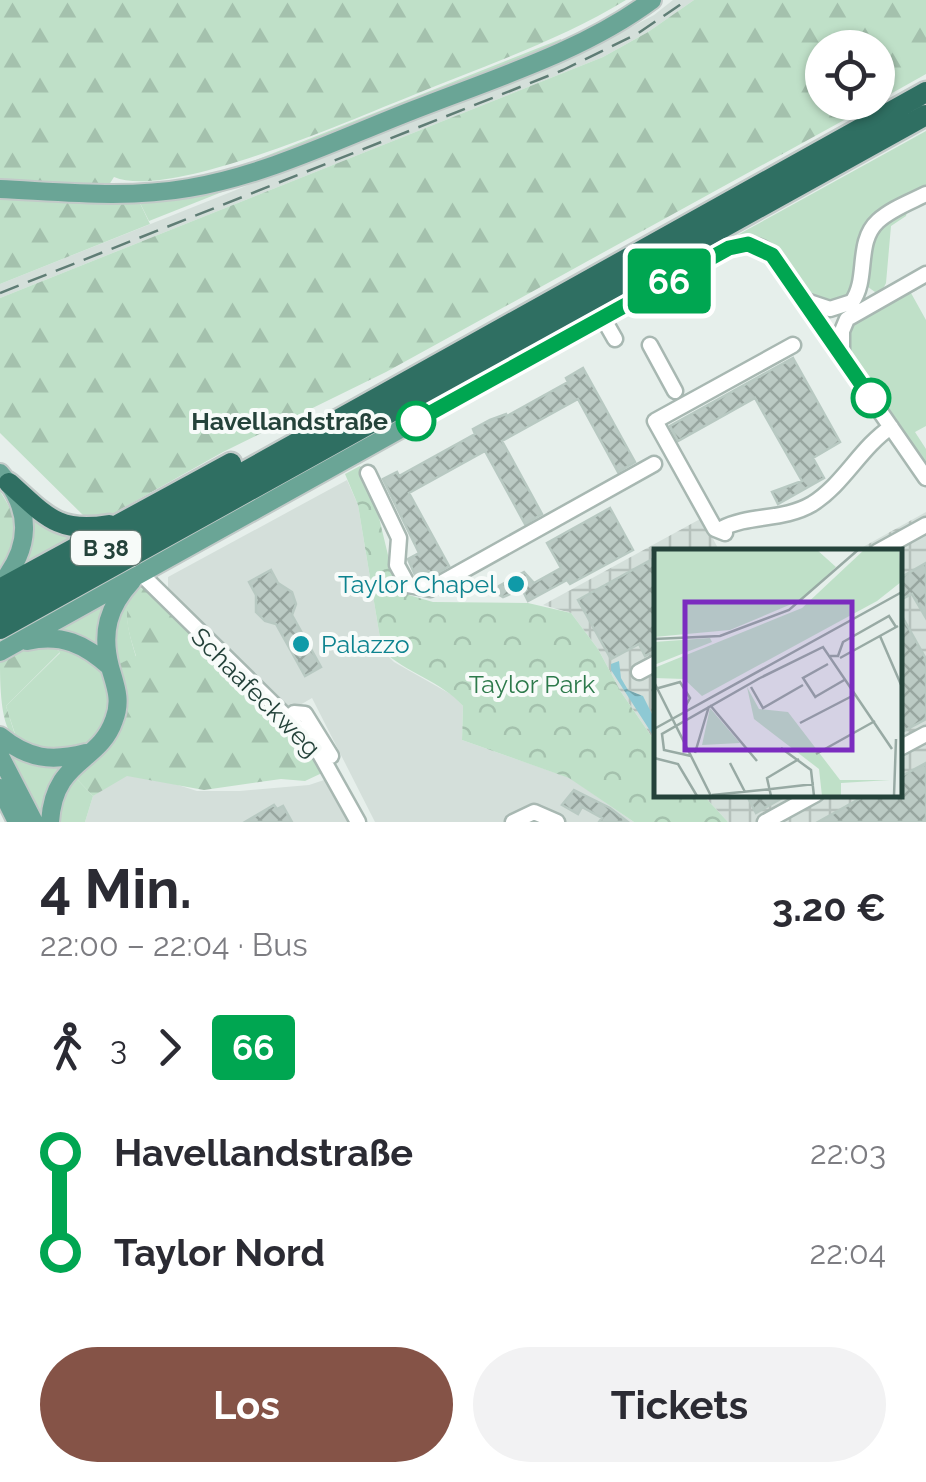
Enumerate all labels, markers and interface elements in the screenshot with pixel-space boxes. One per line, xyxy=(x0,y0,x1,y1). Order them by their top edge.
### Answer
map controls xyxy=(805,30,895,120)
button: locate xyxy=(805,30,895,120)
line badge: 66 xyxy=(624,248,714,314)
text: 66 xyxy=(648,261,690,302)
unlabelled marker xyxy=(852,379,890,417)
marker: Havellandstraße xyxy=(397,402,435,440)
place label: Havellandstraße xyxy=(191,406,388,436)
road number: B 38 xyxy=(71,531,141,565)
inset map xyxy=(654,549,901,797)
place label: Taylor Chapel xyxy=(338,569,496,599)
marker: Taylor Chapel xyxy=(505,573,527,595)
street label: Schaafeckweg xyxy=(185,621,327,763)
place label: Palazzo xyxy=(321,629,410,659)
marker: Palazzo xyxy=(290,633,312,655)
park label: Taylor Park xyxy=(469,669,596,699)
text: 4 Min. xyxy=(40,856,192,921)
text: 3.20 € xyxy=(772,885,886,930)
text: 22:00 – 22:04 · Bus xyxy=(40,926,308,963)
icon: walk xyxy=(40,1020,95,1075)
icon: forward xyxy=(142,1020,197,1075)
text: 66 xyxy=(232,1027,275,1068)
text: 3 xyxy=(110,1029,127,1066)
text: Havellandstraße xyxy=(114,1130,413,1175)
text: 22:03 xyxy=(810,1134,886,1171)
text: Taylor Nord xyxy=(114,1230,325,1275)
text: 22:04 xyxy=(810,1234,886,1271)
button: Los xyxy=(40,1347,453,1462)
button: Tickets xyxy=(473,1347,886,1462)

